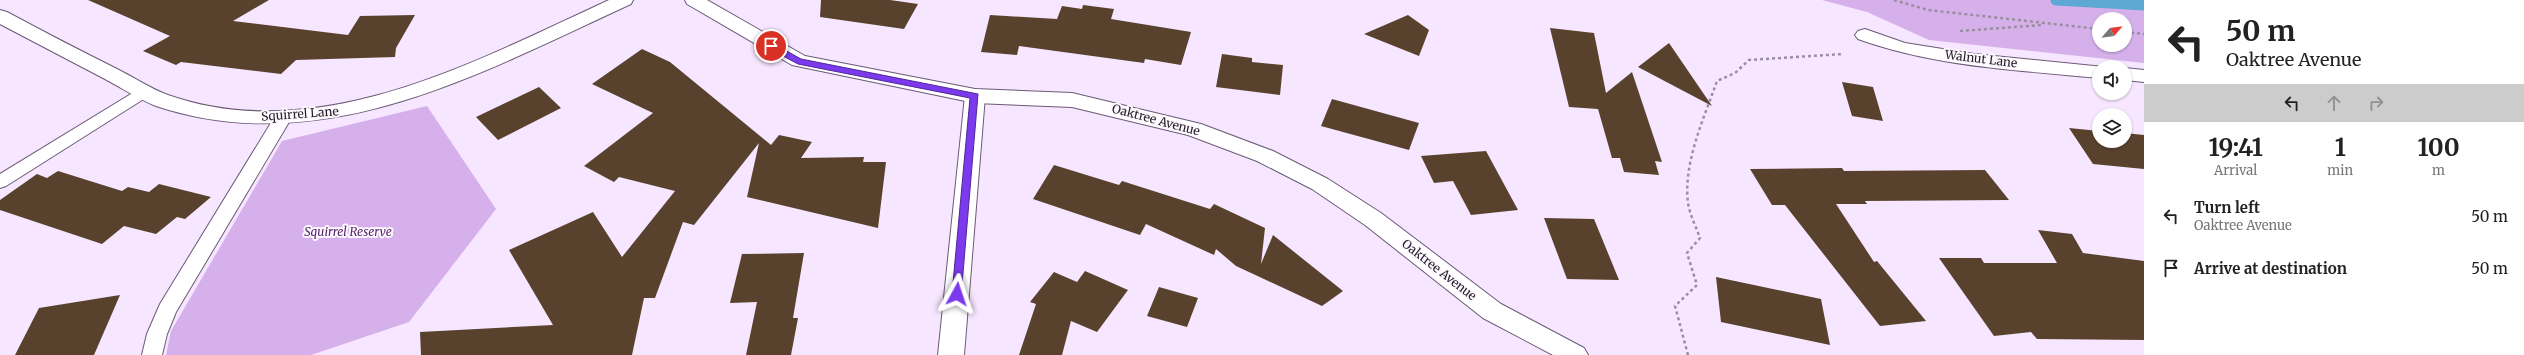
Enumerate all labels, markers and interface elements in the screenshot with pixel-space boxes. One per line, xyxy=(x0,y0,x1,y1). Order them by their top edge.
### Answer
north arrow xyxy=(2092,12,2132,52)
map controls xyxy=(2092,12,2132,148)
text: 50 m xyxy=(2226,13,2295,49)
icon: left xyxy=(2160,16,2212,68)
pin xyxy=(754,29,788,63)
icon: arrive xyxy=(760,35,782,57)
street label: Walnut Lane xyxy=(1943,47,2018,70)
text: Oaktree Avenue xyxy=(2226,48,2361,71)
button: sound xyxy=(2092,60,2132,100)
icon: left xyxy=(2281,92,2303,114)
icon: ahead xyxy=(2323,92,2345,114)
icon: right xyxy=(2365,92,2387,114)
street label: Oaktree Avenue xyxy=(1111,101,1202,138)
street label: Squirrel Lane xyxy=(261,103,339,124)
button: layers xyxy=(2092,108,2132,148)
text: 19:41 xyxy=(2208,132,2263,163)
text: 1 xyxy=(2335,132,2346,163)
text: 100 xyxy=(2418,132,2460,163)
text: Arrival xyxy=(2214,162,2257,179)
text: min xyxy=(2327,162,2353,179)
text: m xyxy=(2432,162,2445,179)
text: Turn left xyxy=(2194,198,2260,217)
icon: left xyxy=(2160,205,2182,227)
text: 50 m xyxy=(2471,207,2508,226)
text: Oaktree Avenue xyxy=(2194,217,2292,234)
park label: Squirrel Reserve xyxy=(304,224,392,239)
street label: Oaktree Avenue xyxy=(1399,236,1480,303)
icon: arrive xyxy=(2160,257,2182,279)
text: Arrive at destination xyxy=(2194,259,2347,278)
text: 50 m xyxy=(2471,259,2508,278)
position arrow xyxy=(936,273,978,315)

